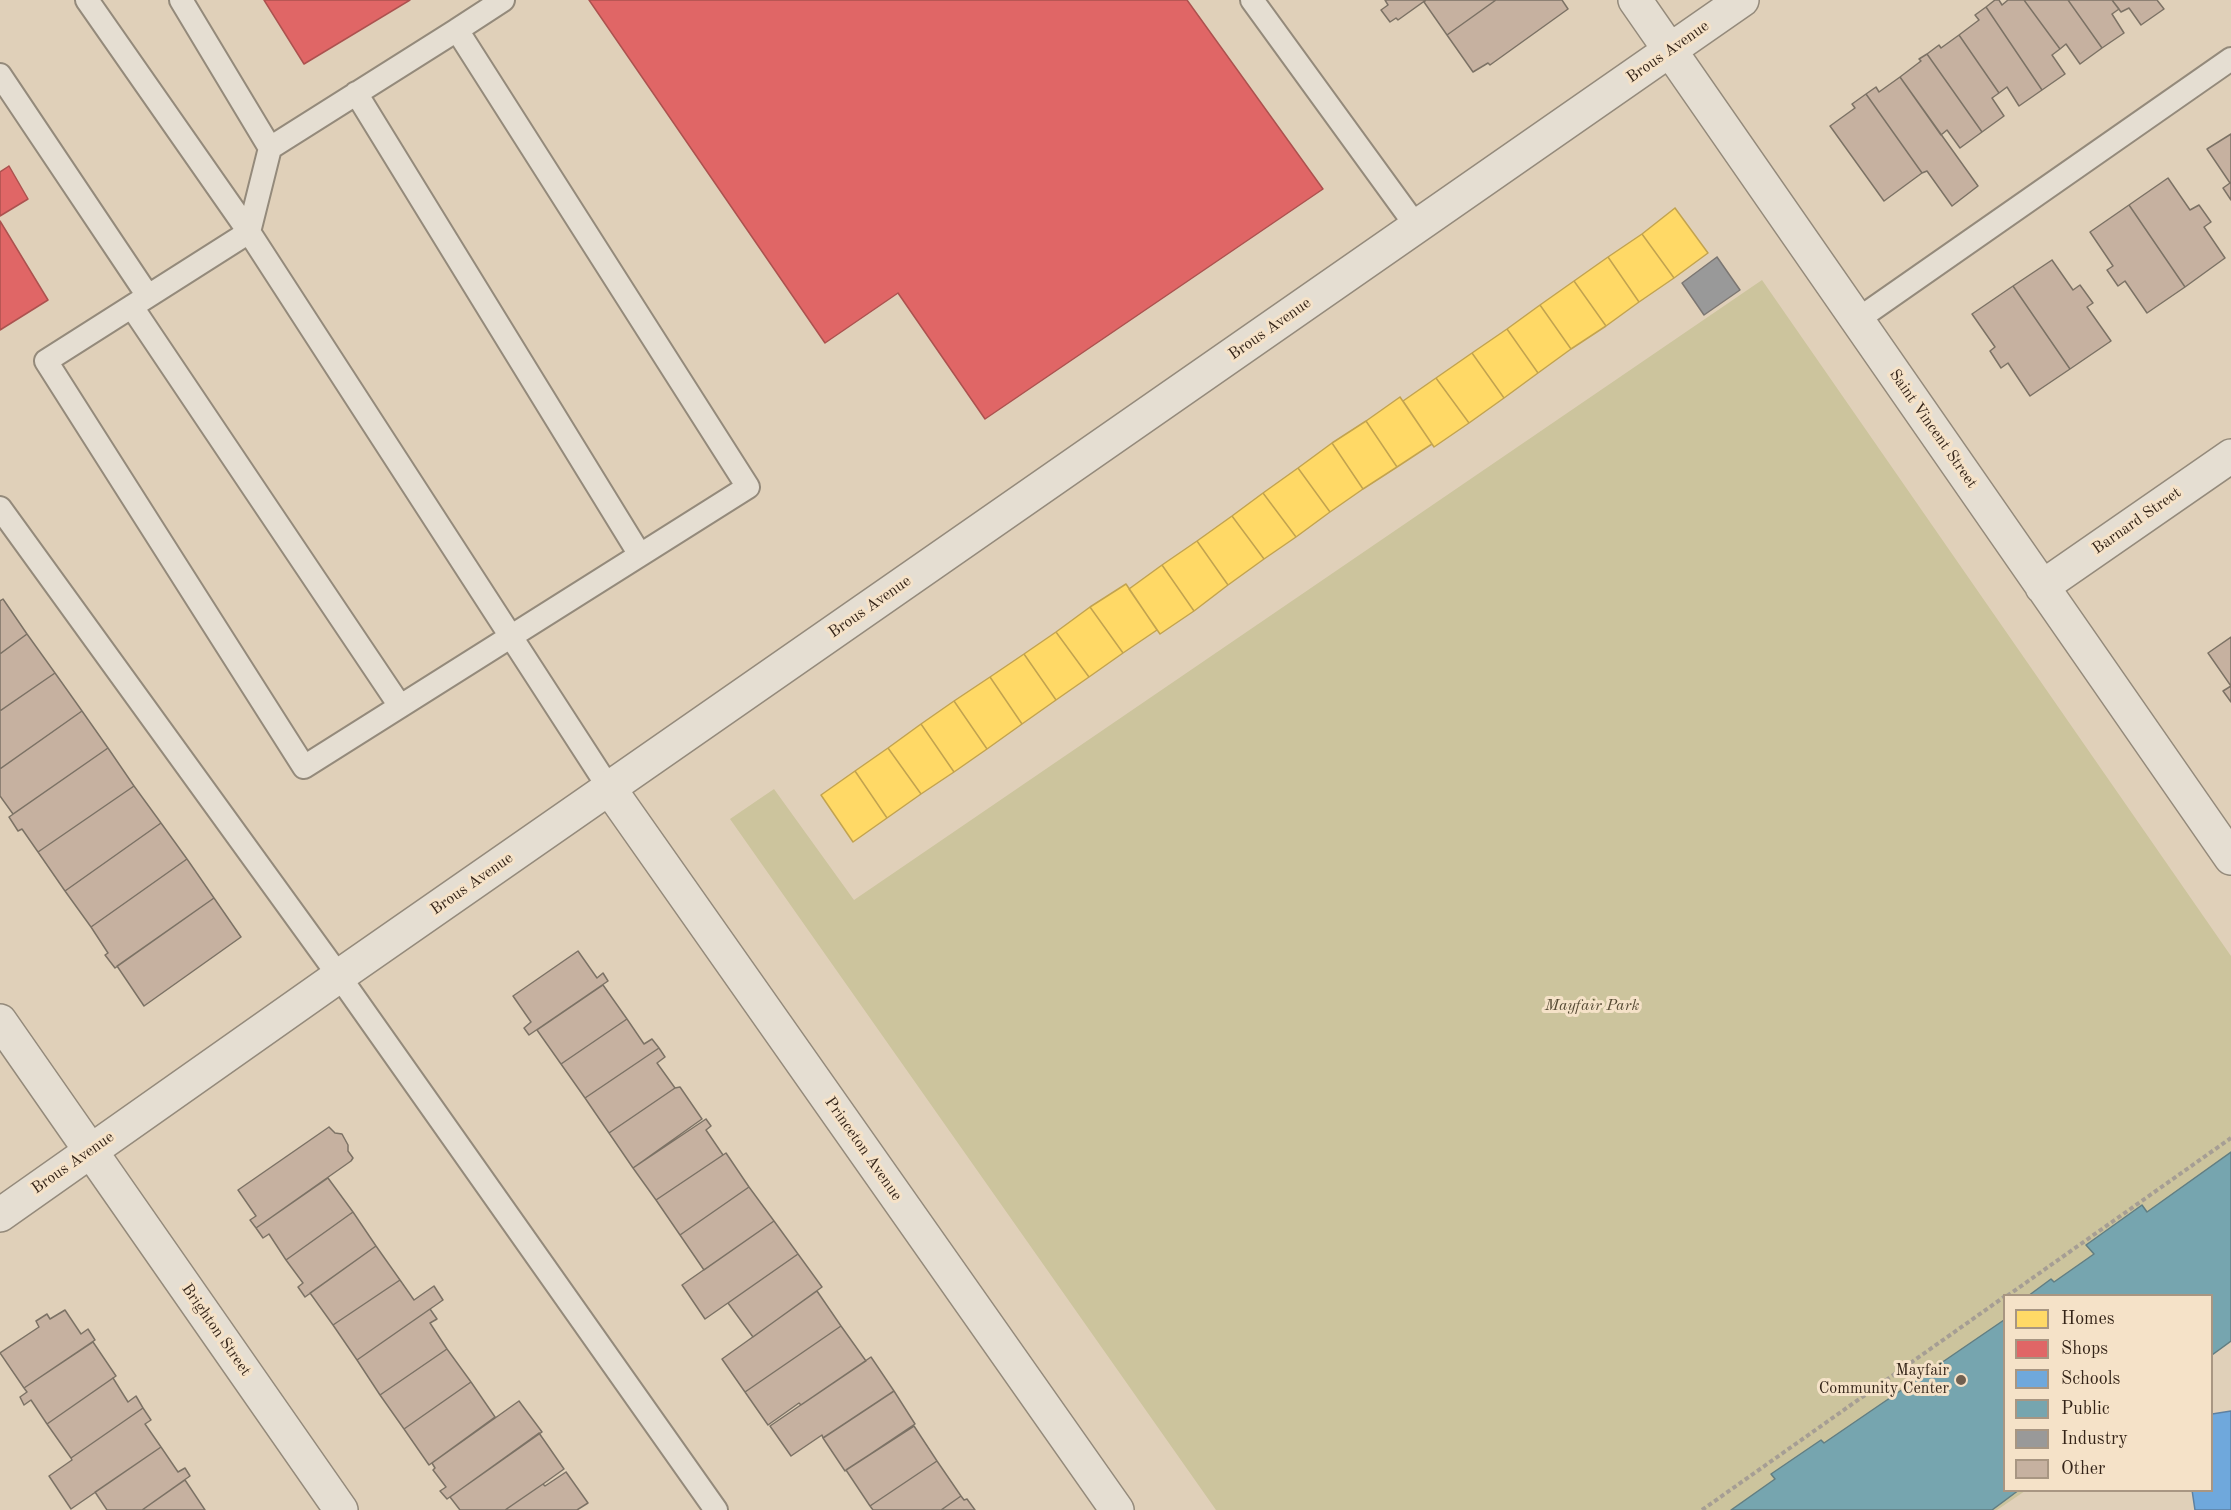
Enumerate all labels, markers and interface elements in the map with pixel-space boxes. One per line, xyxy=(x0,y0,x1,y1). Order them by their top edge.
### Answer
street label: Brous Avenue xyxy=(1623,17,1713,87)
street label: Brous Avenue xyxy=(1225,294,1315,364)
street label: Saint Vincent Street xyxy=(1885,366,1981,492)
street label: Barnard Street xyxy=(2089,483,2185,559)
street label: Brous Avenue xyxy=(825,572,915,642)
street label: Brous Avenue xyxy=(427,849,517,919)
park label: Mayfair Park xyxy=(1545,996,1639,1016)
street label: Princeton Avenue xyxy=(820,1093,906,1205)
street label: Brous Avenue xyxy=(28,1128,118,1198)
street label: Brighton Street xyxy=(177,1280,255,1380)
legend xyxy=(2003,1294,2213,1492)
text: Homes xyxy=(2061,1310,2115,1328)
text: Shops xyxy=(2061,1340,2108,1358)
place label: Mayfair Community Center xyxy=(1819,1361,1949,1399)
text: Schools xyxy=(2061,1370,2120,1388)
marker: Mayfair Community Center xyxy=(1954,1373,1968,1387)
text: Public xyxy=(2061,1400,2110,1418)
text: Industry xyxy=(2061,1430,2128,1448)
text: Other xyxy=(2061,1460,2105,1478)

